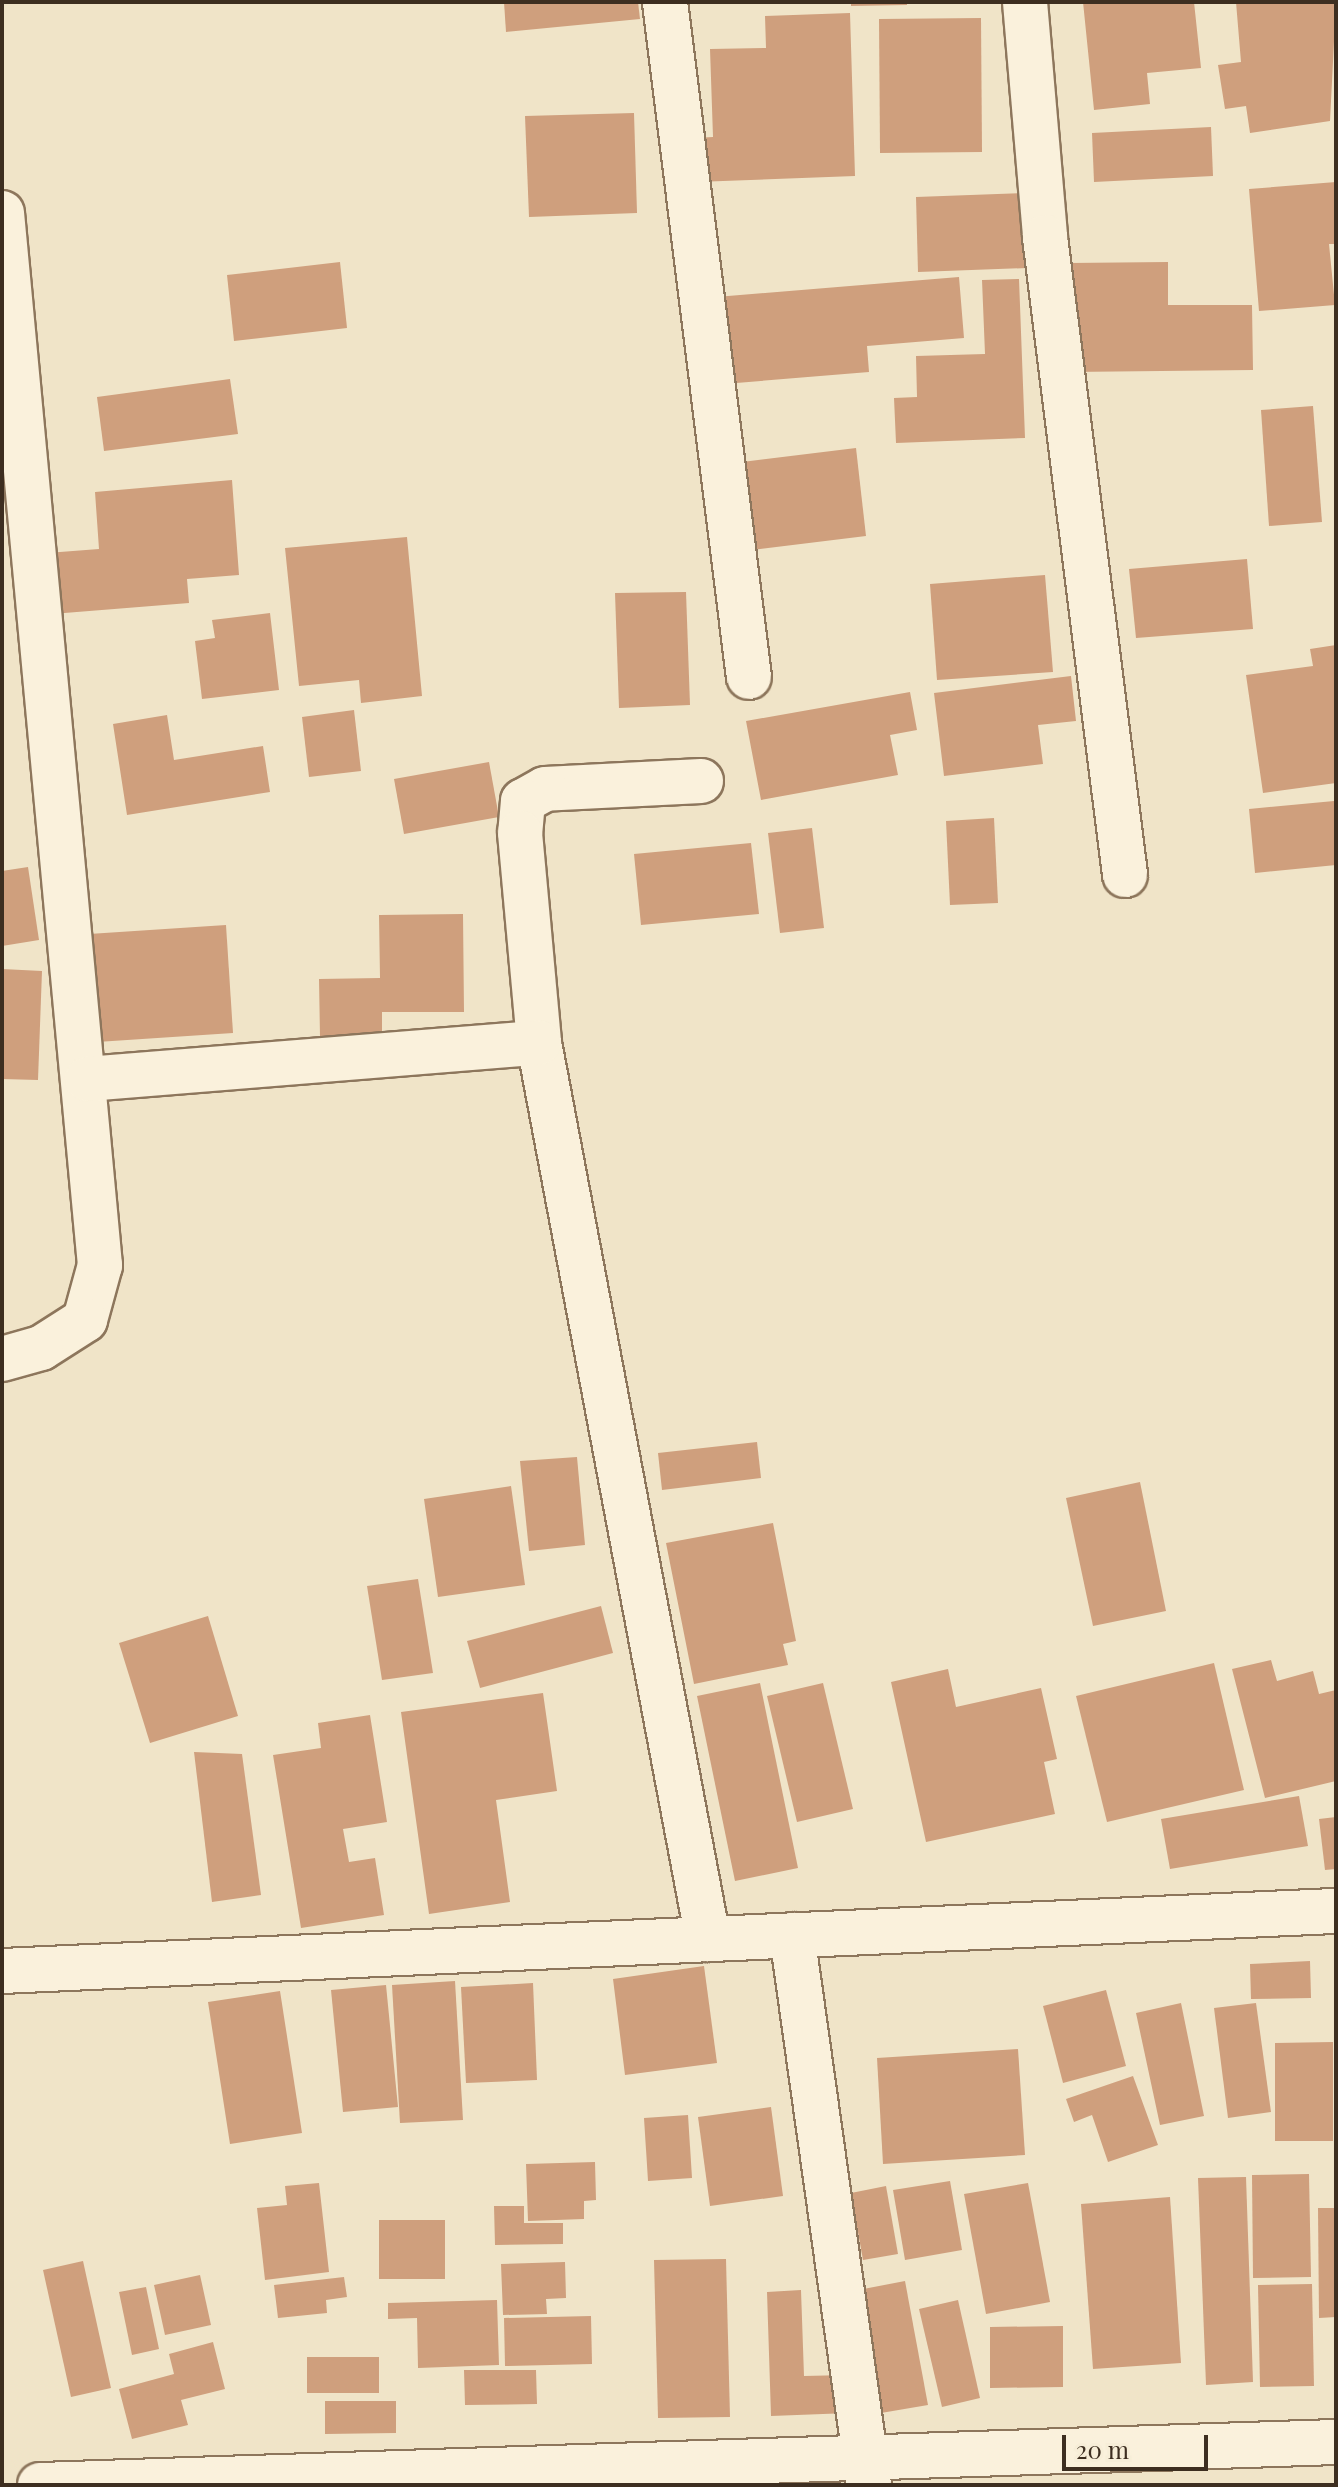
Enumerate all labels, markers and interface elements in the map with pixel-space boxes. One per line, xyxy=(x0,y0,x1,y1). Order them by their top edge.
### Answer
scale bar xyxy=(1066,2419,1212,2469)
text: 20 m xyxy=(1076,2433,1129,2465)

